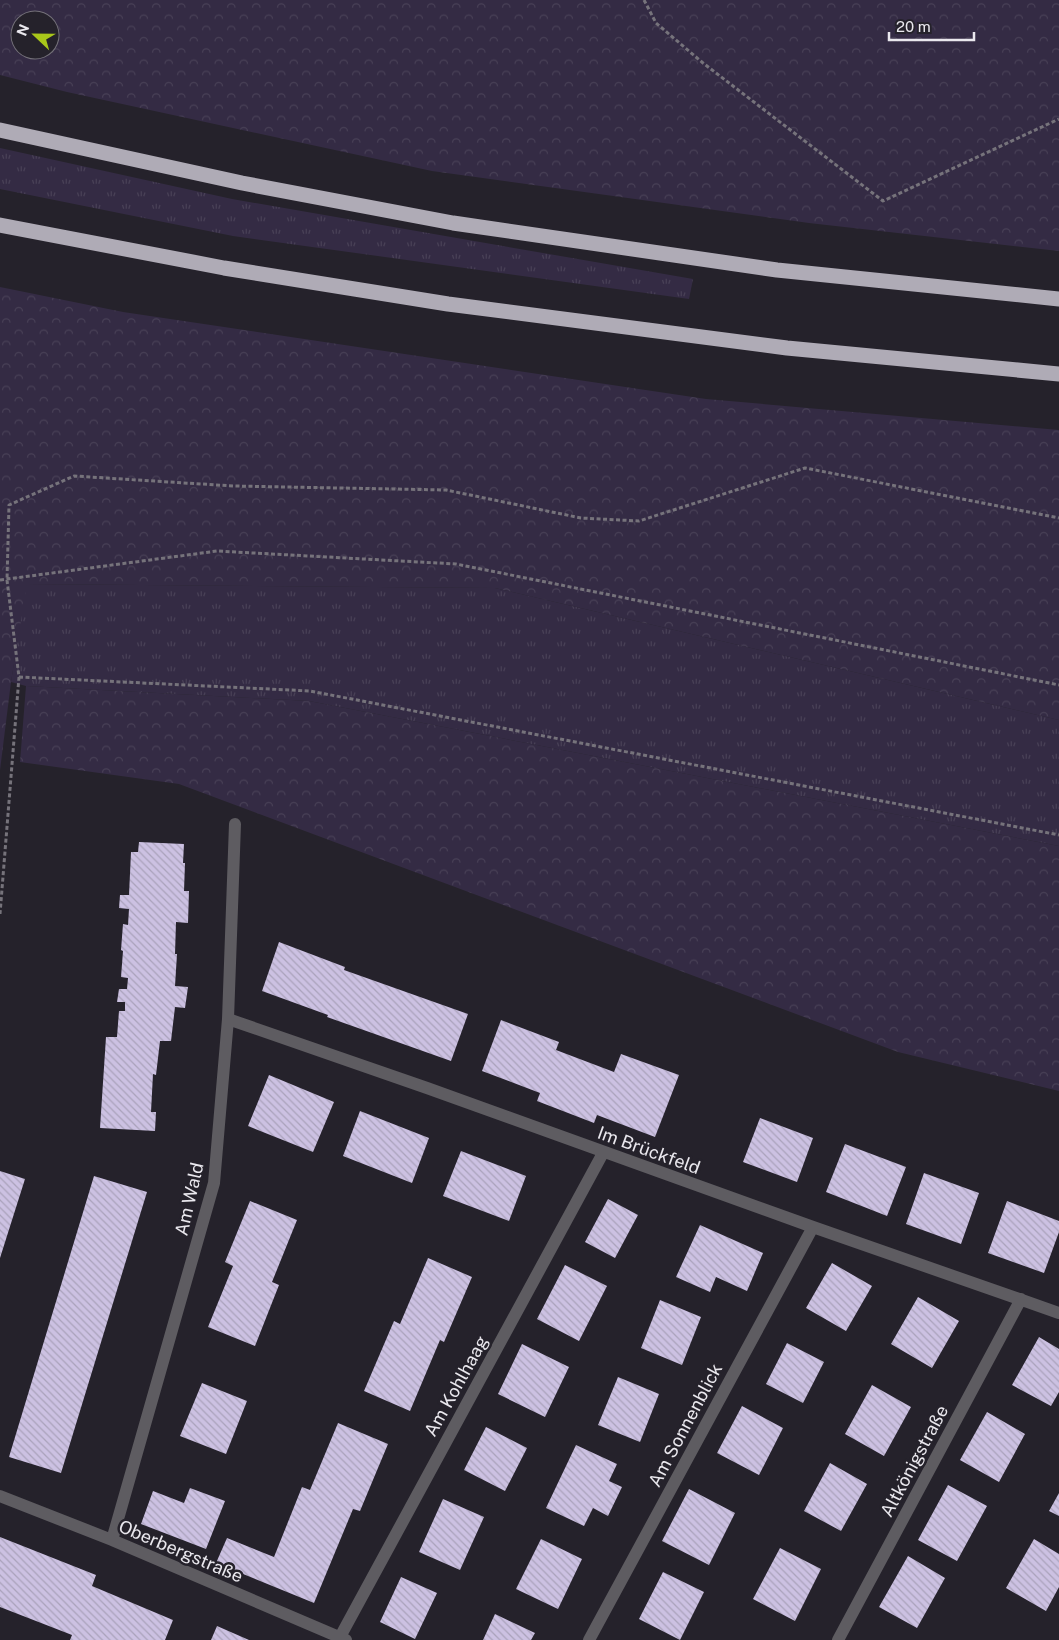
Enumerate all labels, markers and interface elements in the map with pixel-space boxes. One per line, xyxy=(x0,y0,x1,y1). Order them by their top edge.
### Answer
north arrow xyxy=(10,10,60,60)
scale bar xyxy=(889,10,974,42)
text: 20 m xyxy=(896,18,931,35)
text: N xyxy=(13,22,32,38)
street label: Im Brückfeld xyxy=(595,1122,703,1178)
street label: Am Wald xyxy=(170,1160,208,1238)
street label: Am Kohlhaag xyxy=(420,1332,492,1440)
street label: Am Sonnenblick xyxy=(644,1360,726,1490)
street label: Altkönigstraße xyxy=(876,1402,952,1520)
street label: Oberbergstraße xyxy=(116,1515,246,1587)

